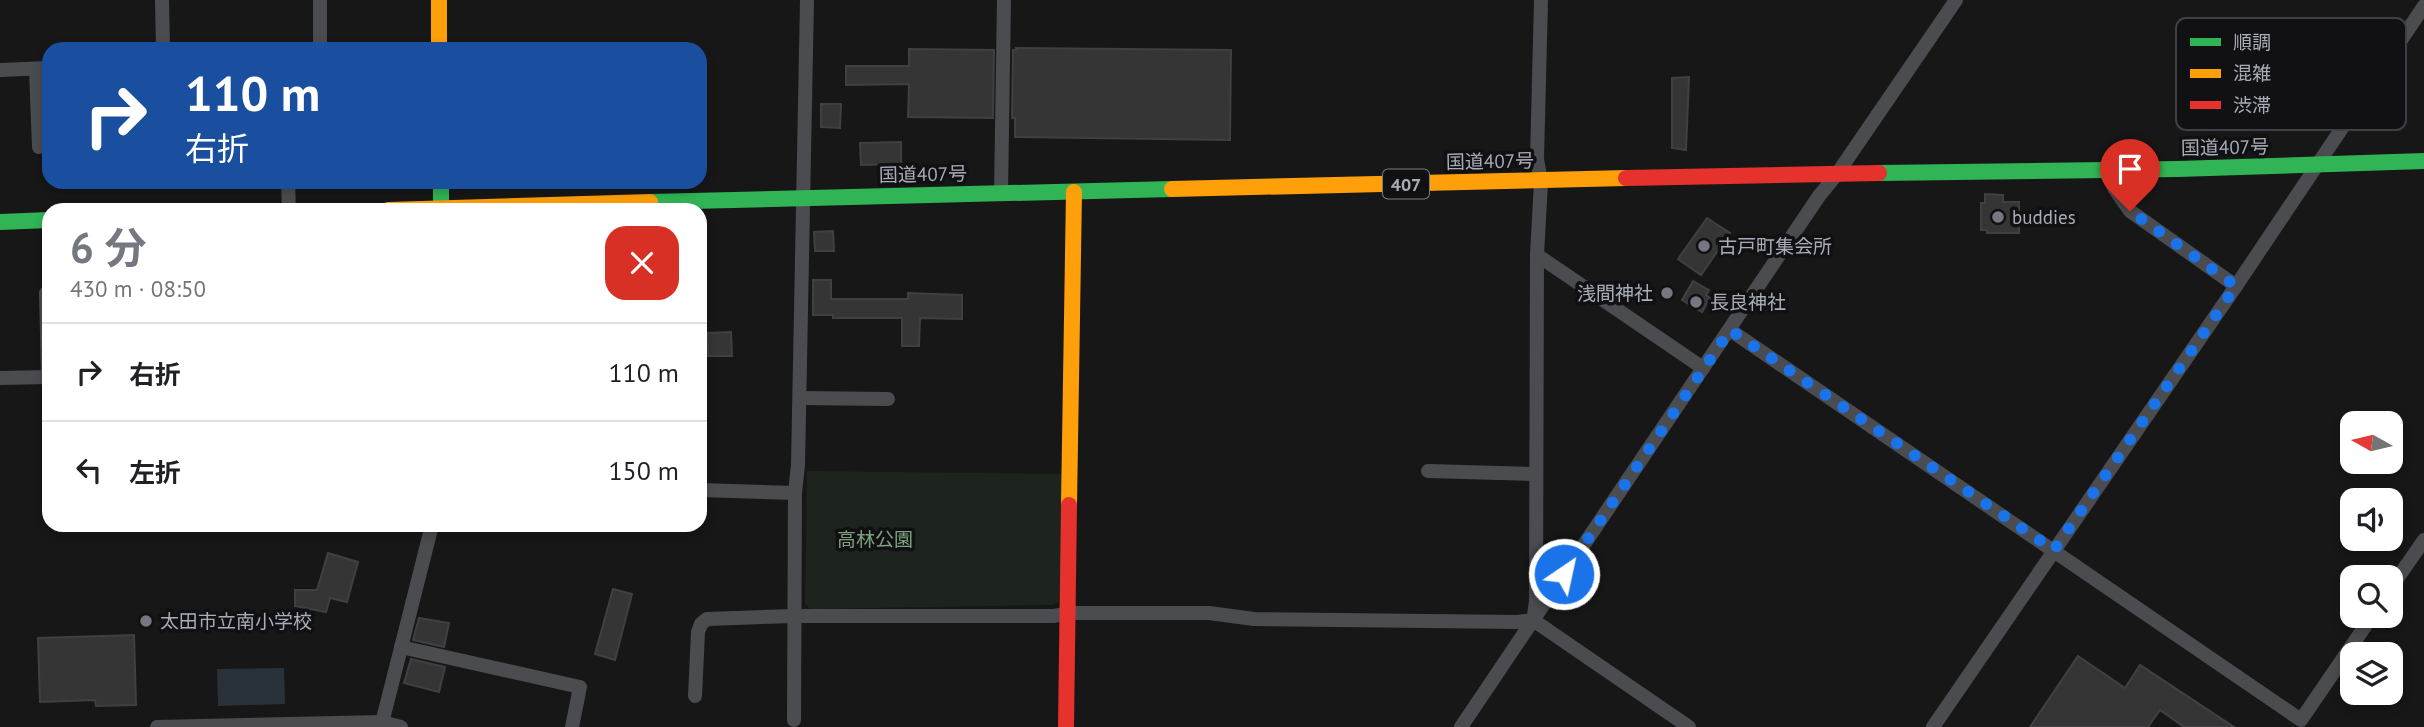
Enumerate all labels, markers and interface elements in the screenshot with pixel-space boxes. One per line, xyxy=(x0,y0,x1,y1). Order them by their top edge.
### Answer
legend xyxy=(2176,18,2406,130)
text: 順調 xyxy=(2233,30,2271,54)
text: 110 m xyxy=(185,61,320,125)
text: 混雑 xyxy=(2233,61,2271,85)
icon: right xyxy=(70,70,161,161)
text: 渋滞 xyxy=(2233,93,2271,117)
text: 右折 xyxy=(185,127,249,169)
street label: 国道407号 xyxy=(2181,134,2269,160)
pin xyxy=(2100,139,2160,211)
street label: 国道407号 xyxy=(1446,148,1534,174)
icon: arrive xyxy=(2111,150,2149,188)
street label: 国道407号 xyxy=(879,161,967,187)
road number: 407 xyxy=(1383,169,1429,198)
place label: buddies xyxy=(2012,205,2076,229)
marker: buddies xyxy=(1990,209,2006,225)
text: 6 分 xyxy=(70,220,146,275)
button: close xyxy=(605,226,679,300)
place label: 古戸町集会所 xyxy=(1718,234,1832,258)
marker: 古戸町集会所 xyxy=(1696,238,1712,254)
text: 430 m · 08:50 xyxy=(70,274,206,303)
place label: 浅間神社 xyxy=(1577,281,1653,305)
marker: 浅間神社 xyxy=(1659,285,1675,301)
place label: 長良神社 xyxy=(1710,290,1786,314)
marker: 長良神社 xyxy=(1688,294,1704,310)
icon: right xyxy=(70,353,108,391)
text: 110 m xyxy=(608,356,679,389)
text: 右折 xyxy=(129,358,181,391)
north arrow xyxy=(2340,411,2403,474)
map controls xyxy=(2340,411,2403,705)
icon: left xyxy=(70,451,108,489)
text: 150 m xyxy=(608,454,679,487)
text: 左折 xyxy=(129,456,181,489)
button: sound xyxy=(2340,488,2403,551)
park label: 高林公園 xyxy=(837,527,913,551)
position arrow xyxy=(1527,537,1601,611)
button: search xyxy=(2340,565,2403,628)
place label: 太田市立南小学校 xyxy=(160,609,312,633)
marker: 太田市立南小学校 xyxy=(138,613,154,629)
button: layers xyxy=(2340,642,2403,705)

